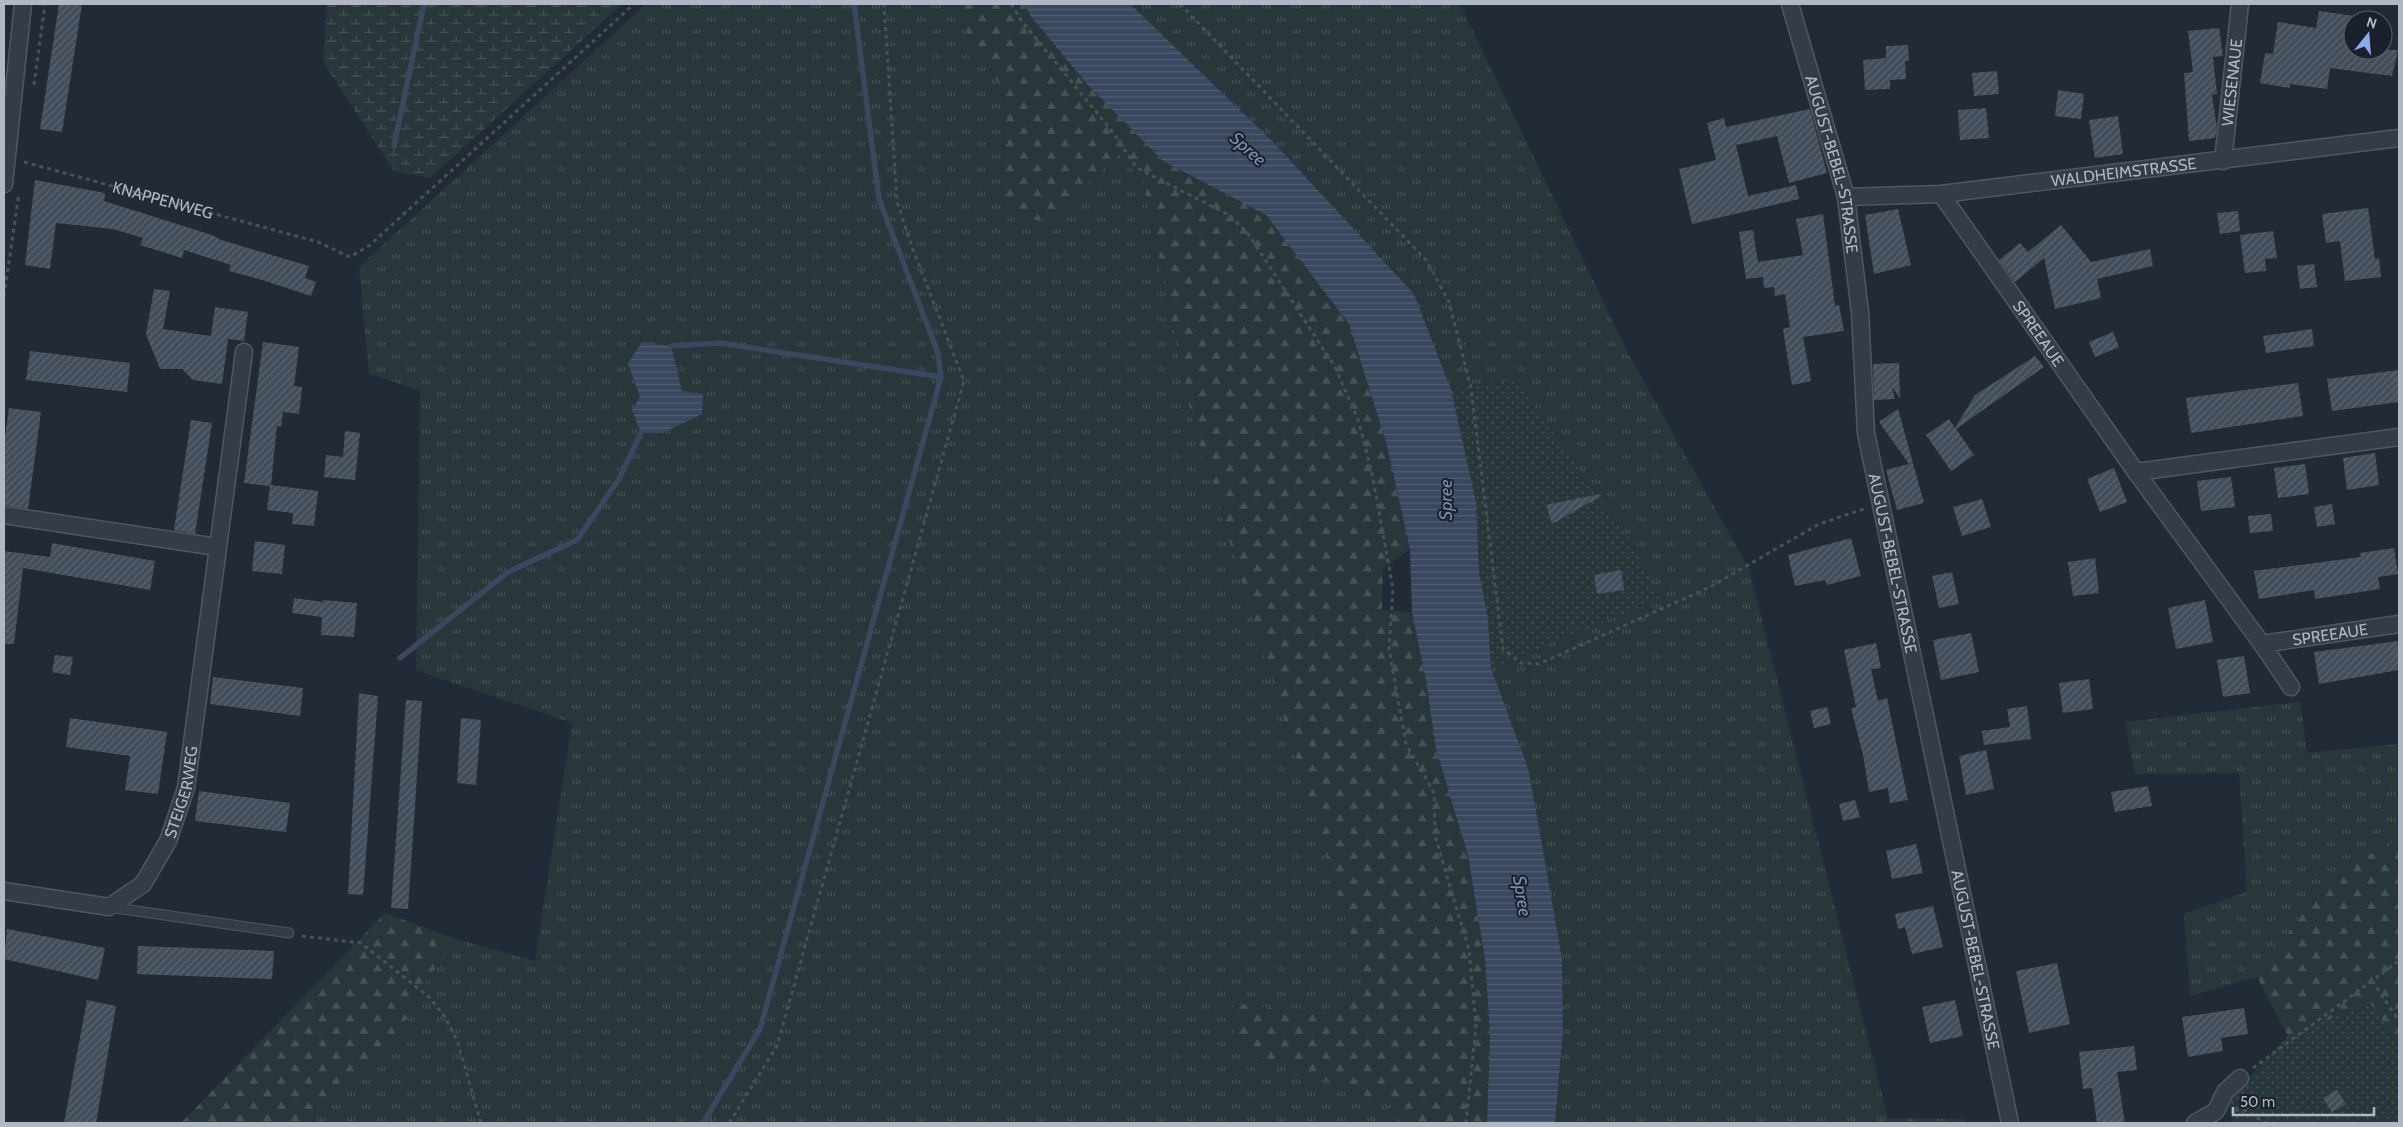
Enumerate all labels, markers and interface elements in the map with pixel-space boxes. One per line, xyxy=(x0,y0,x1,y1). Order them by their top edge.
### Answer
north arrow xyxy=(2343,10,2393,60)
text: N xyxy=(2364,13,2379,33)
street label: WIESENAUE xyxy=(2218,38,2246,127)
street label: AUGUST-BEBEL-STRASSE xyxy=(1801,73,1862,255)
water label: Spree xyxy=(1225,127,1271,171)
street label: WALDHEIMSTRASSE xyxy=(2050,154,2198,190)
street label: KNAPPENWEG xyxy=(111,178,215,223)
street label: SPREEAUE xyxy=(2009,297,2068,370)
street label: AUGUST-BEBEL-STRASSE xyxy=(1865,472,1921,655)
water label: Spree xyxy=(1435,480,1457,520)
street label: SPREEAUE xyxy=(2291,620,2369,649)
street label: STEIGERWEG xyxy=(161,745,202,841)
street label: AUGUST-BEBEL-STRASSE xyxy=(1947,868,2003,1051)
water label: Spree xyxy=(1508,874,1536,918)
scale bar xyxy=(2233,1084,2374,1116)
text: 50 m xyxy=(2240,1093,2275,1111)

